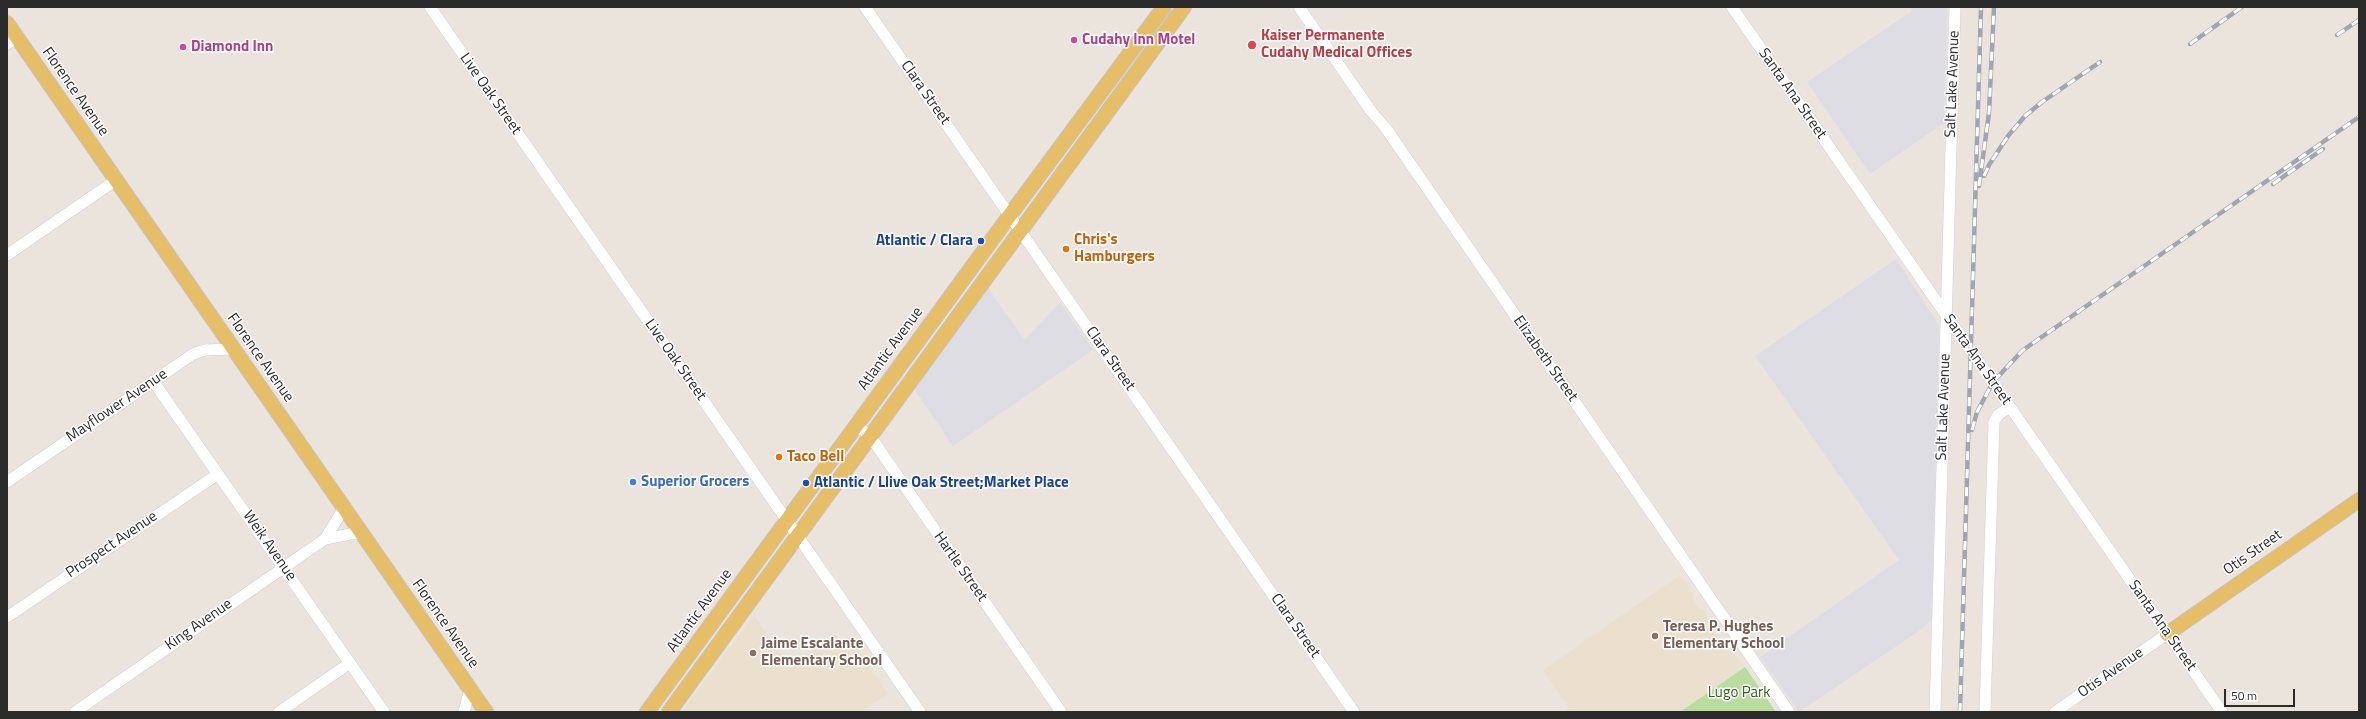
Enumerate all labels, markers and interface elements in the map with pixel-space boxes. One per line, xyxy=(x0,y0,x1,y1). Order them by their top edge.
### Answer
place label: Kaiser Permanente Cudahy Medical Offices xyxy=(1261,27,1412,62)
street label: Salt Lake Avenue xyxy=(1942,30,1964,138)
place label: Cudahy Inn Motel xyxy=(1082,31,1195,49)
marker: Cudahy Inn Motel xyxy=(1069,35,1079,45)
place label: Diamond Inn xyxy=(191,38,273,56)
marker: Kaiser Permanente Cudahy Medical Offices xyxy=(1246,39,1258,51)
marker: Diamond Inn xyxy=(178,42,188,52)
street label: Florence Avenue xyxy=(38,44,112,140)
street label: Santa Ana Street xyxy=(1754,45,1830,143)
street label: Live Oak Street xyxy=(455,50,525,138)
street label: Clara Street xyxy=(896,58,954,128)
place label: Chris's Hamburgers xyxy=(1074,231,1155,266)
place label: Atlantic / Clara xyxy=(876,232,973,250)
marker: Atlantic / Clara xyxy=(976,236,986,246)
marker: Chris's Hamburgers xyxy=(1061,244,1071,254)
street label: Atlantic Avenue xyxy=(855,304,927,394)
street label: Florence Avenue xyxy=(223,310,297,406)
street label: Santa Ana Street xyxy=(1939,311,2015,409)
street label: Elizabeth Street xyxy=(1509,313,1581,405)
street label: Live Oak Street xyxy=(640,316,710,404)
street label: Clara Street xyxy=(1081,324,1139,394)
street label: Salt Lake Avenue xyxy=(1933,353,1955,461)
street label: Mayflower Avenue xyxy=(63,366,171,446)
place label: Taco Bell xyxy=(787,448,844,466)
marker: Taco Bell xyxy=(774,452,784,462)
place label: Superior Grocers xyxy=(641,473,749,491)
place label: Atlantic / Llive Oak Street;Market Place xyxy=(814,474,1069,492)
marker: Superior Grocers xyxy=(628,477,638,487)
marker: Atlantic / Llive Oak Street;Market Place xyxy=(801,478,811,488)
street label: Prospect Avenue xyxy=(63,508,161,582)
street label: Weik Avenue xyxy=(238,508,300,584)
street label: Otis Street xyxy=(2220,526,2286,580)
street label: Hartle Street xyxy=(929,529,991,605)
street label: Atlantic Avenue xyxy=(664,566,736,656)
street label: Florence Avenue xyxy=(408,576,482,672)
street label: Santa Ana Street xyxy=(2124,577,2200,675)
street label: Clara Street xyxy=(1266,591,1324,661)
street label: King Avenue xyxy=(162,595,236,655)
place label: Teresa P. Hughes Elementary School xyxy=(1663,618,1784,653)
marker: Teresa P. Hughes Elementary School xyxy=(1650,631,1660,641)
place label: Jaime Escalante Elementary School xyxy=(761,635,882,670)
street label: Otis Avenue xyxy=(2075,644,2147,702)
marker: Jaime Escalante Elementary School xyxy=(748,648,758,658)
scale bar xyxy=(2226,681,2297,707)
park label: Lugo Park xyxy=(1708,684,1770,702)
text: 50 m xyxy=(2231,686,2257,705)

